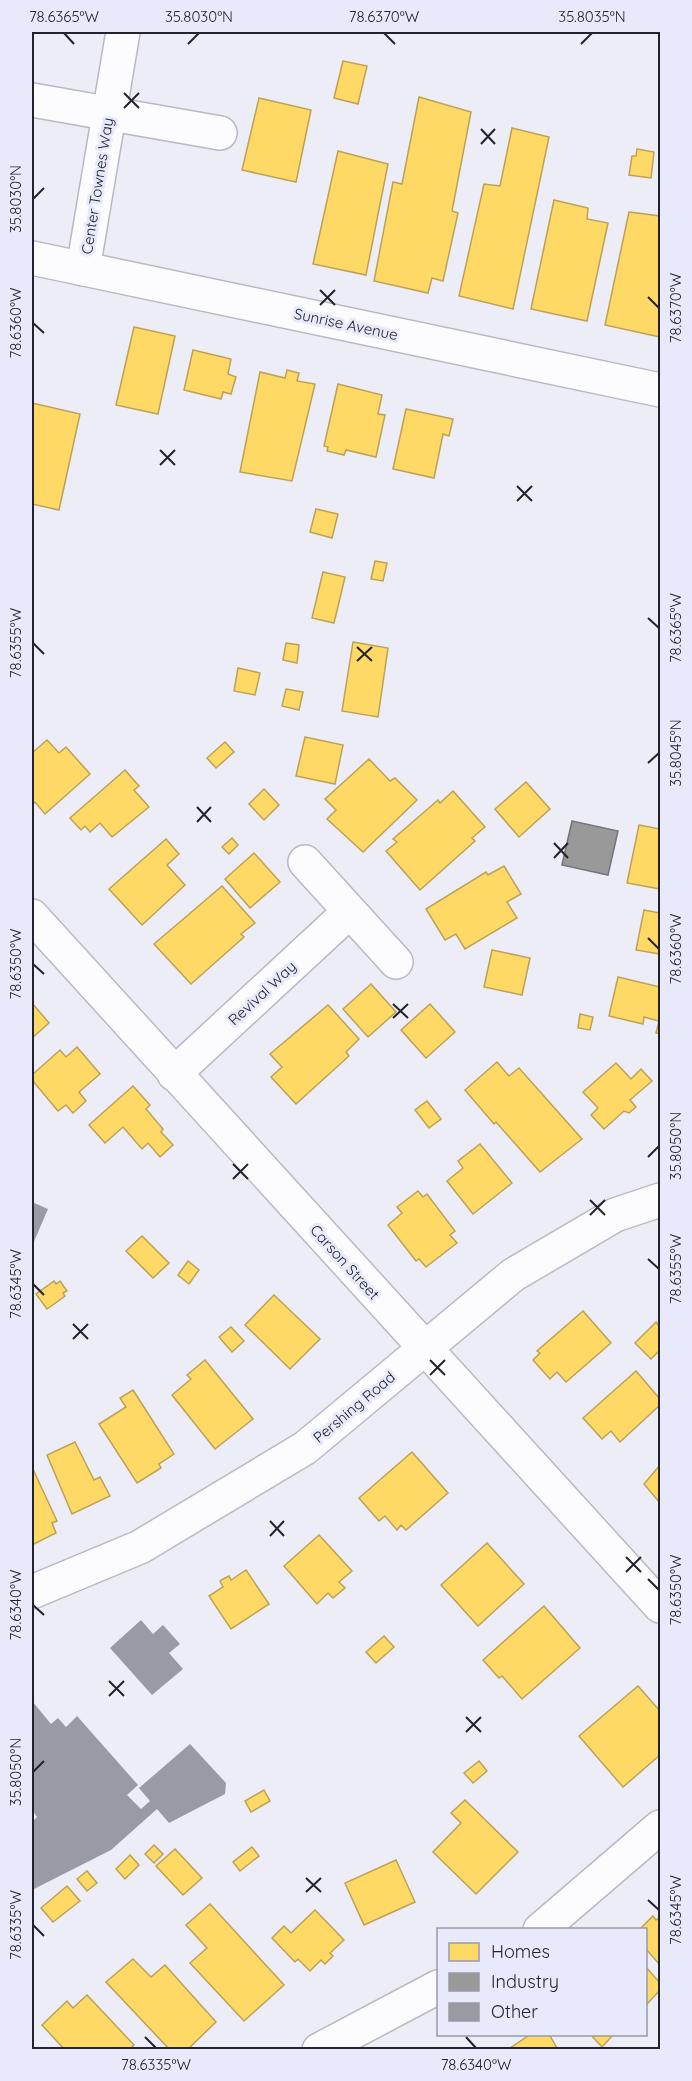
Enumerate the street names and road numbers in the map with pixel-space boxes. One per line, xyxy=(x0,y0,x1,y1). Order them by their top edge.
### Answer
street label: Center Townes Way xyxy=(77,116,117,256)
street label: Sunrise Avenue xyxy=(292,304,400,344)
street label: Revival Way xyxy=(224,957,300,1029)
street label: Carson Street xyxy=(306,1221,384,1303)
street label: Pershing Road xyxy=(309,1367,399,1447)

